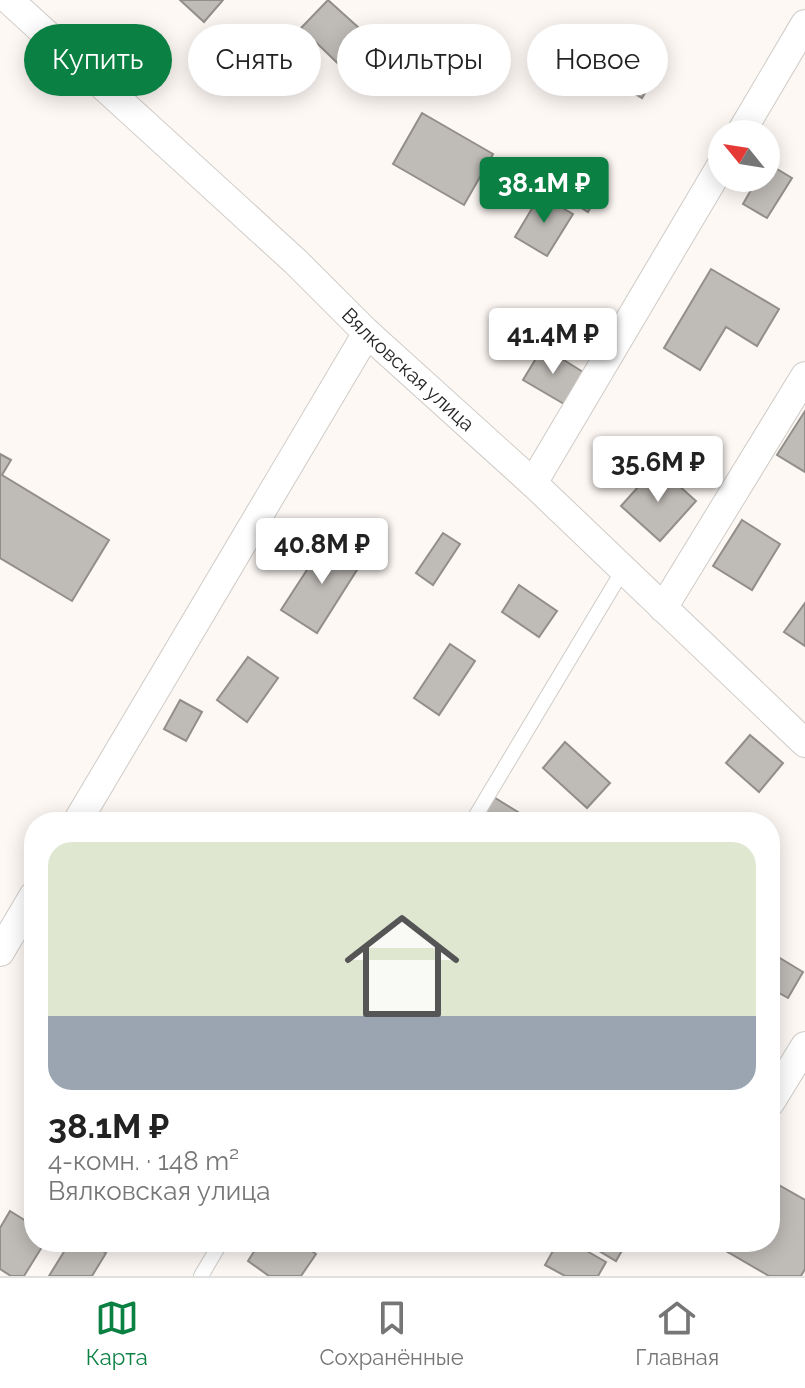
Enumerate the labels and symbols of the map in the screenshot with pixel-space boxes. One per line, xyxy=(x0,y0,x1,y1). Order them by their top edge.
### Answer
north arrow xyxy=(708,120,780,192)
pin: 38.1M ₽ xyxy=(470,157,618,225)
street label: Вялковская улица xyxy=(337,303,479,436)
pin: 41.4M ₽ xyxy=(479,308,627,376)
pin: 35.6M ₽ xyxy=(584,436,732,504)
pin: 40.8M ₽ xyxy=(248,518,396,586)

